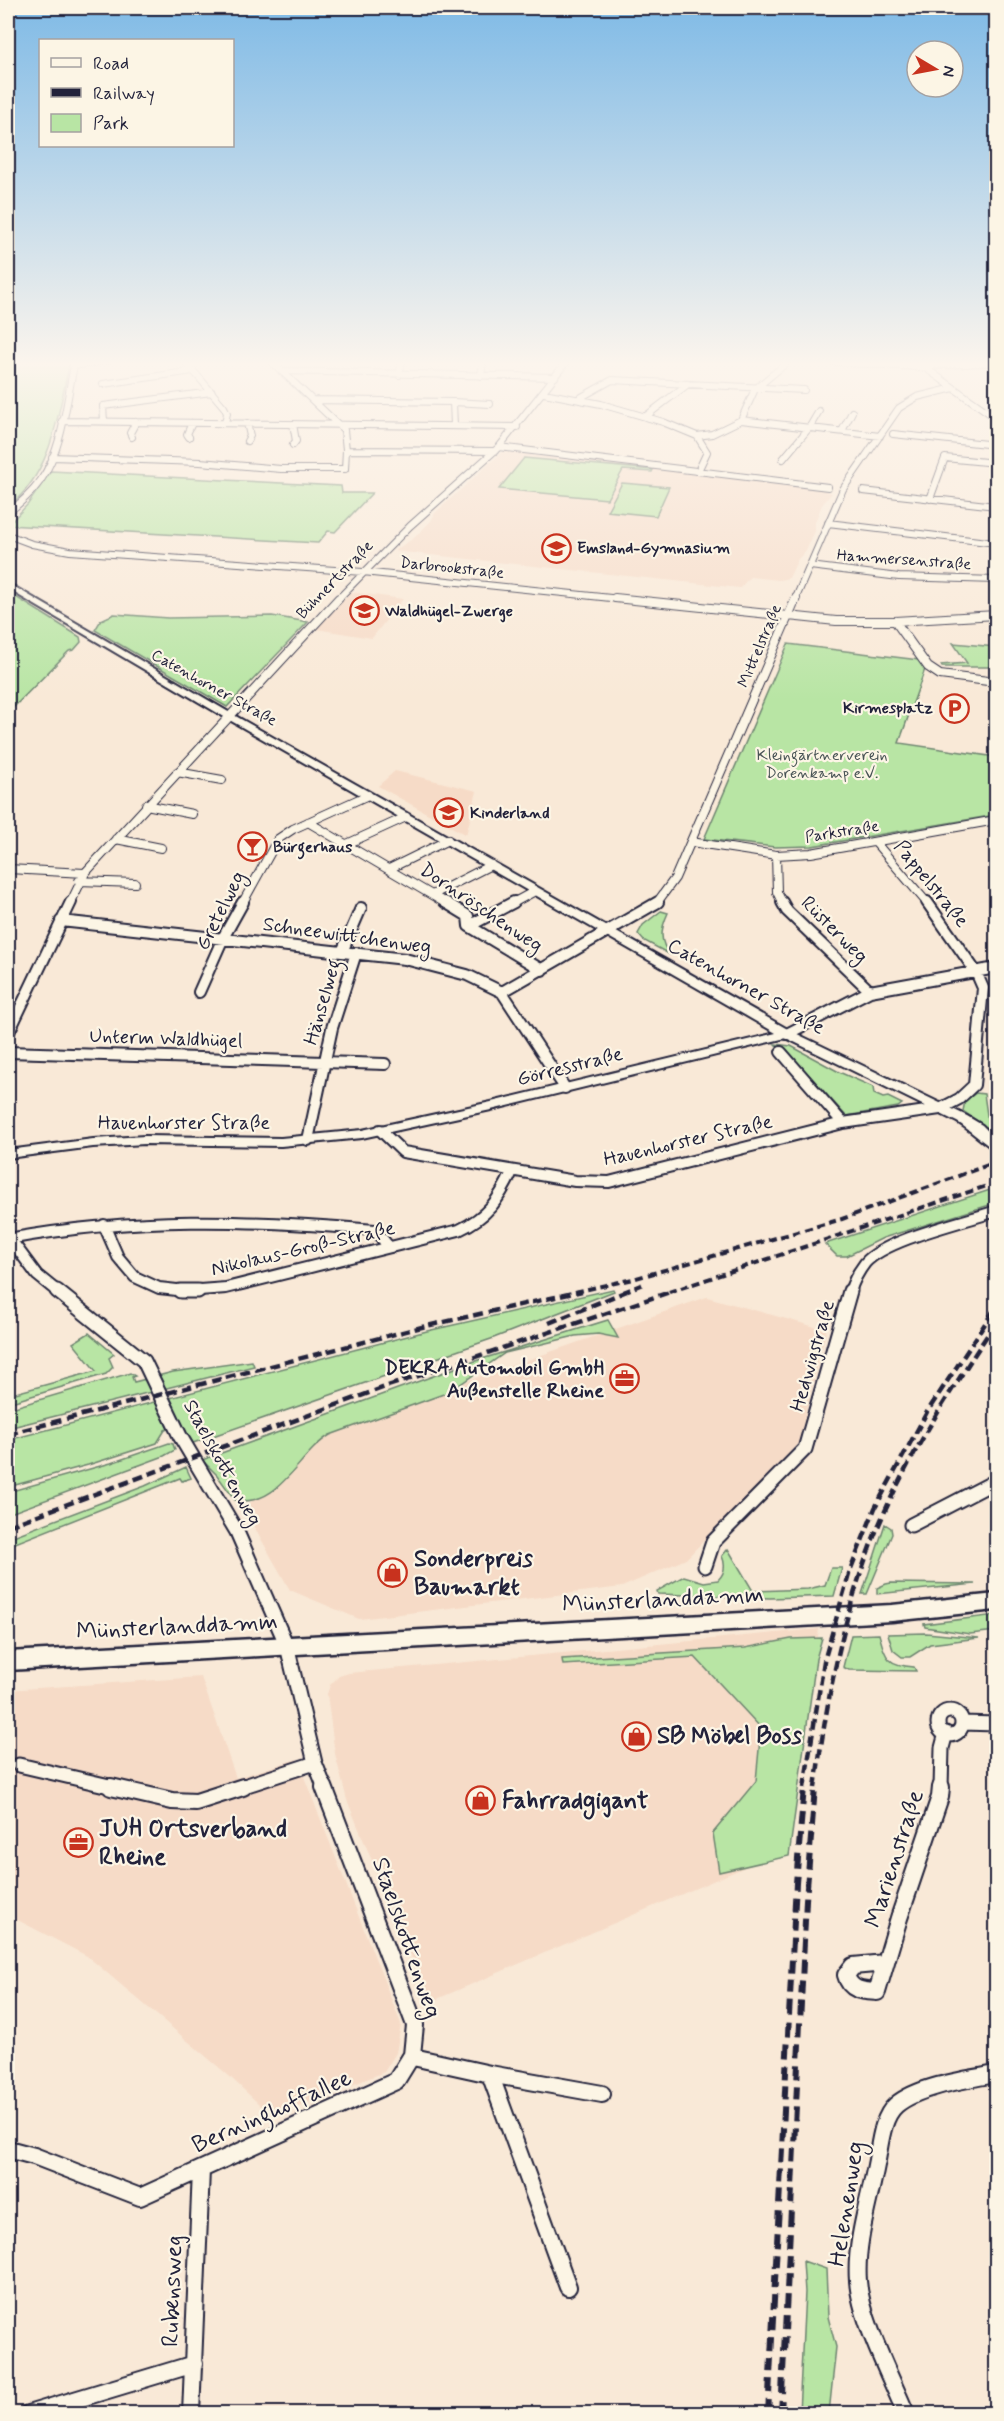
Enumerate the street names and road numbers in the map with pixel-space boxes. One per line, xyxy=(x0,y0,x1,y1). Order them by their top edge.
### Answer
street label: Bühnertstraße xyxy=(292,536,378,624)
street label: Hammersenstraße xyxy=(836,545,972,575)
street label: Darbrookstraße xyxy=(399,552,505,584)
street label: Mittelstraße xyxy=(733,601,787,691)
street label: Catenhorner Straße xyxy=(147,645,281,731)
street label: Parkstraße xyxy=(804,816,881,848)
street label: Pappelstraße xyxy=(887,834,975,934)
street label: Dornröschenweg xyxy=(413,857,548,960)
street label: Gretelweg xyxy=(190,867,253,956)
street label: Rüsterweg xyxy=(794,890,874,970)
street label: Schneewittchenweg xyxy=(261,911,433,962)
street label: Catenhorner Straße xyxy=(662,932,830,1042)
street label: Hänselweg xyxy=(298,956,350,1049)
street label: Unterm Waldhügel xyxy=(89,1023,243,1055)
street label: Görresstraße xyxy=(514,1041,626,1093)
street label: Hauenhorster Straße xyxy=(601,1108,775,1174)
street label: Hauenhorster Straße xyxy=(98,1110,270,1137)
street label: Nikolaus-Groß-Straße xyxy=(208,1215,398,1283)
street label: Hedwigstraße xyxy=(784,1297,842,1415)
street label: Staelskottenweg xyxy=(175,1395,268,1531)
street label: Münsterlanddamm xyxy=(561,1579,765,1621)
street label: Münsterlanddamm xyxy=(75,1606,279,1648)
street label: Marienstraße xyxy=(858,1786,932,1932)
street label: Staelskottenweg xyxy=(362,1853,448,2023)
street label: Berninghoffallee xyxy=(187,2063,358,2164)
street label: Helenenweg xyxy=(822,2139,874,2269)
street label: Rubensweg xyxy=(156,2234,190,2348)

